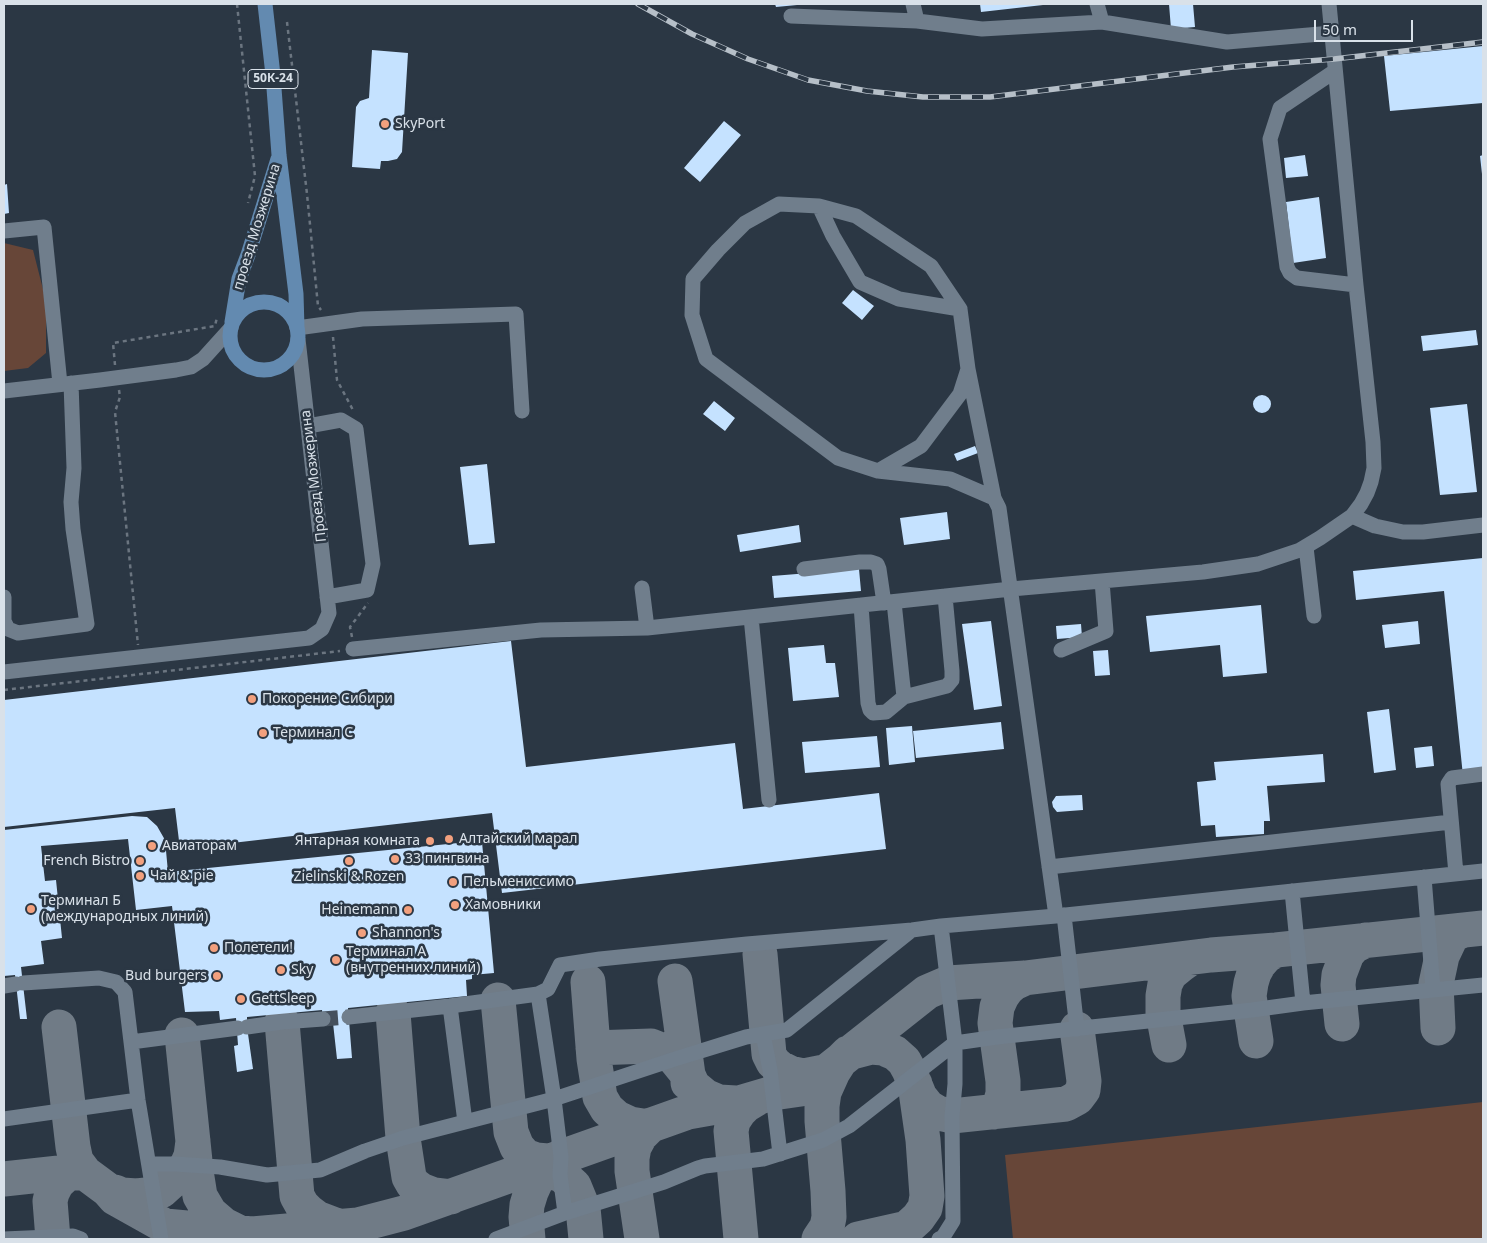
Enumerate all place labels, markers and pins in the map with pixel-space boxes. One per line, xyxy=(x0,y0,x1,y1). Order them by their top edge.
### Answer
place label: SkyPort xyxy=(395,116,445,132)
marker: SkyPort xyxy=(379,118,391,130)
place label: Покорение Сибири xyxy=(262,691,393,707)
marker: Покорение Сибири xyxy=(246,693,258,705)
place label: Терминал С xyxy=(273,725,353,741)
marker: Терминал С xyxy=(257,727,269,739)
place label: Алтайский марал xyxy=(459,831,578,847)
place label: Янтарная комната xyxy=(295,833,420,849)
marker: Алтайский марал xyxy=(443,833,455,845)
marker: Янтарная комната xyxy=(424,835,436,847)
place label: Авиаторам xyxy=(162,838,237,854)
marker: Авиаторам xyxy=(146,840,158,852)
place label: 33 пингвина xyxy=(405,851,490,867)
place label: French Bistro xyxy=(43,853,130,869)
marker: 33 пингвина xyxy=(389,853,401,865)
marker: French Bistro xyxy=(134,855,146,867)
marker: Zielinski & Rozen xyxy=(343,855,355,867)
place label: Чай & pie xyxy=(150,868,214,884)
place label: Zielinski & Rozen xyxy=(294,869,404,885)
marker: Чай & pie xyxy=(134,870,146,882)
place label: Пельмениссимо xyxy=(463,874,574,890)
marker: Пельмениссимо xyxy=(447,876,459,888)
place label: Терминал Б (международных линий) xyxy=(41,893,208,926)
place label: Хамовники xyxy=(465,897,541,913)
marker: Хамовники xyxy=(449,899,461,911)
place label: Heinemann xyxy=(321,902,398,918)
marker: Терминал Б (международных линий) xyxy=(25,903,37,915)
marker: Heinemann xyxy=(402,904,414,916)
place label: Shannon's xyxy=(372,925,440,941)
marker: Shannon's xyxy=(356,927,368,939)
place label: Полетели! xyxy=(224,940,293,956)
marker: Полетели! xyxy=(208,942,220,954)
place label: Терминал А (внутренних линий) xyxy=(346,944,480,976)
marker: Терминал А (внутренних линий) xyxy=(330,954,342,966)
place label: Sky xyxy=(291,962,313,978)
marker: Sky xyxy=(275,964,287,976)
place label: Bud burgers xyxy=(125,968,207,984)
marker: Bud burgers xyxy=(211,970,223,982)
place label: GettSleep xyxy=(251,991,315,1007)
marker: GettSleep xyxy=(235,993,247,1005)

